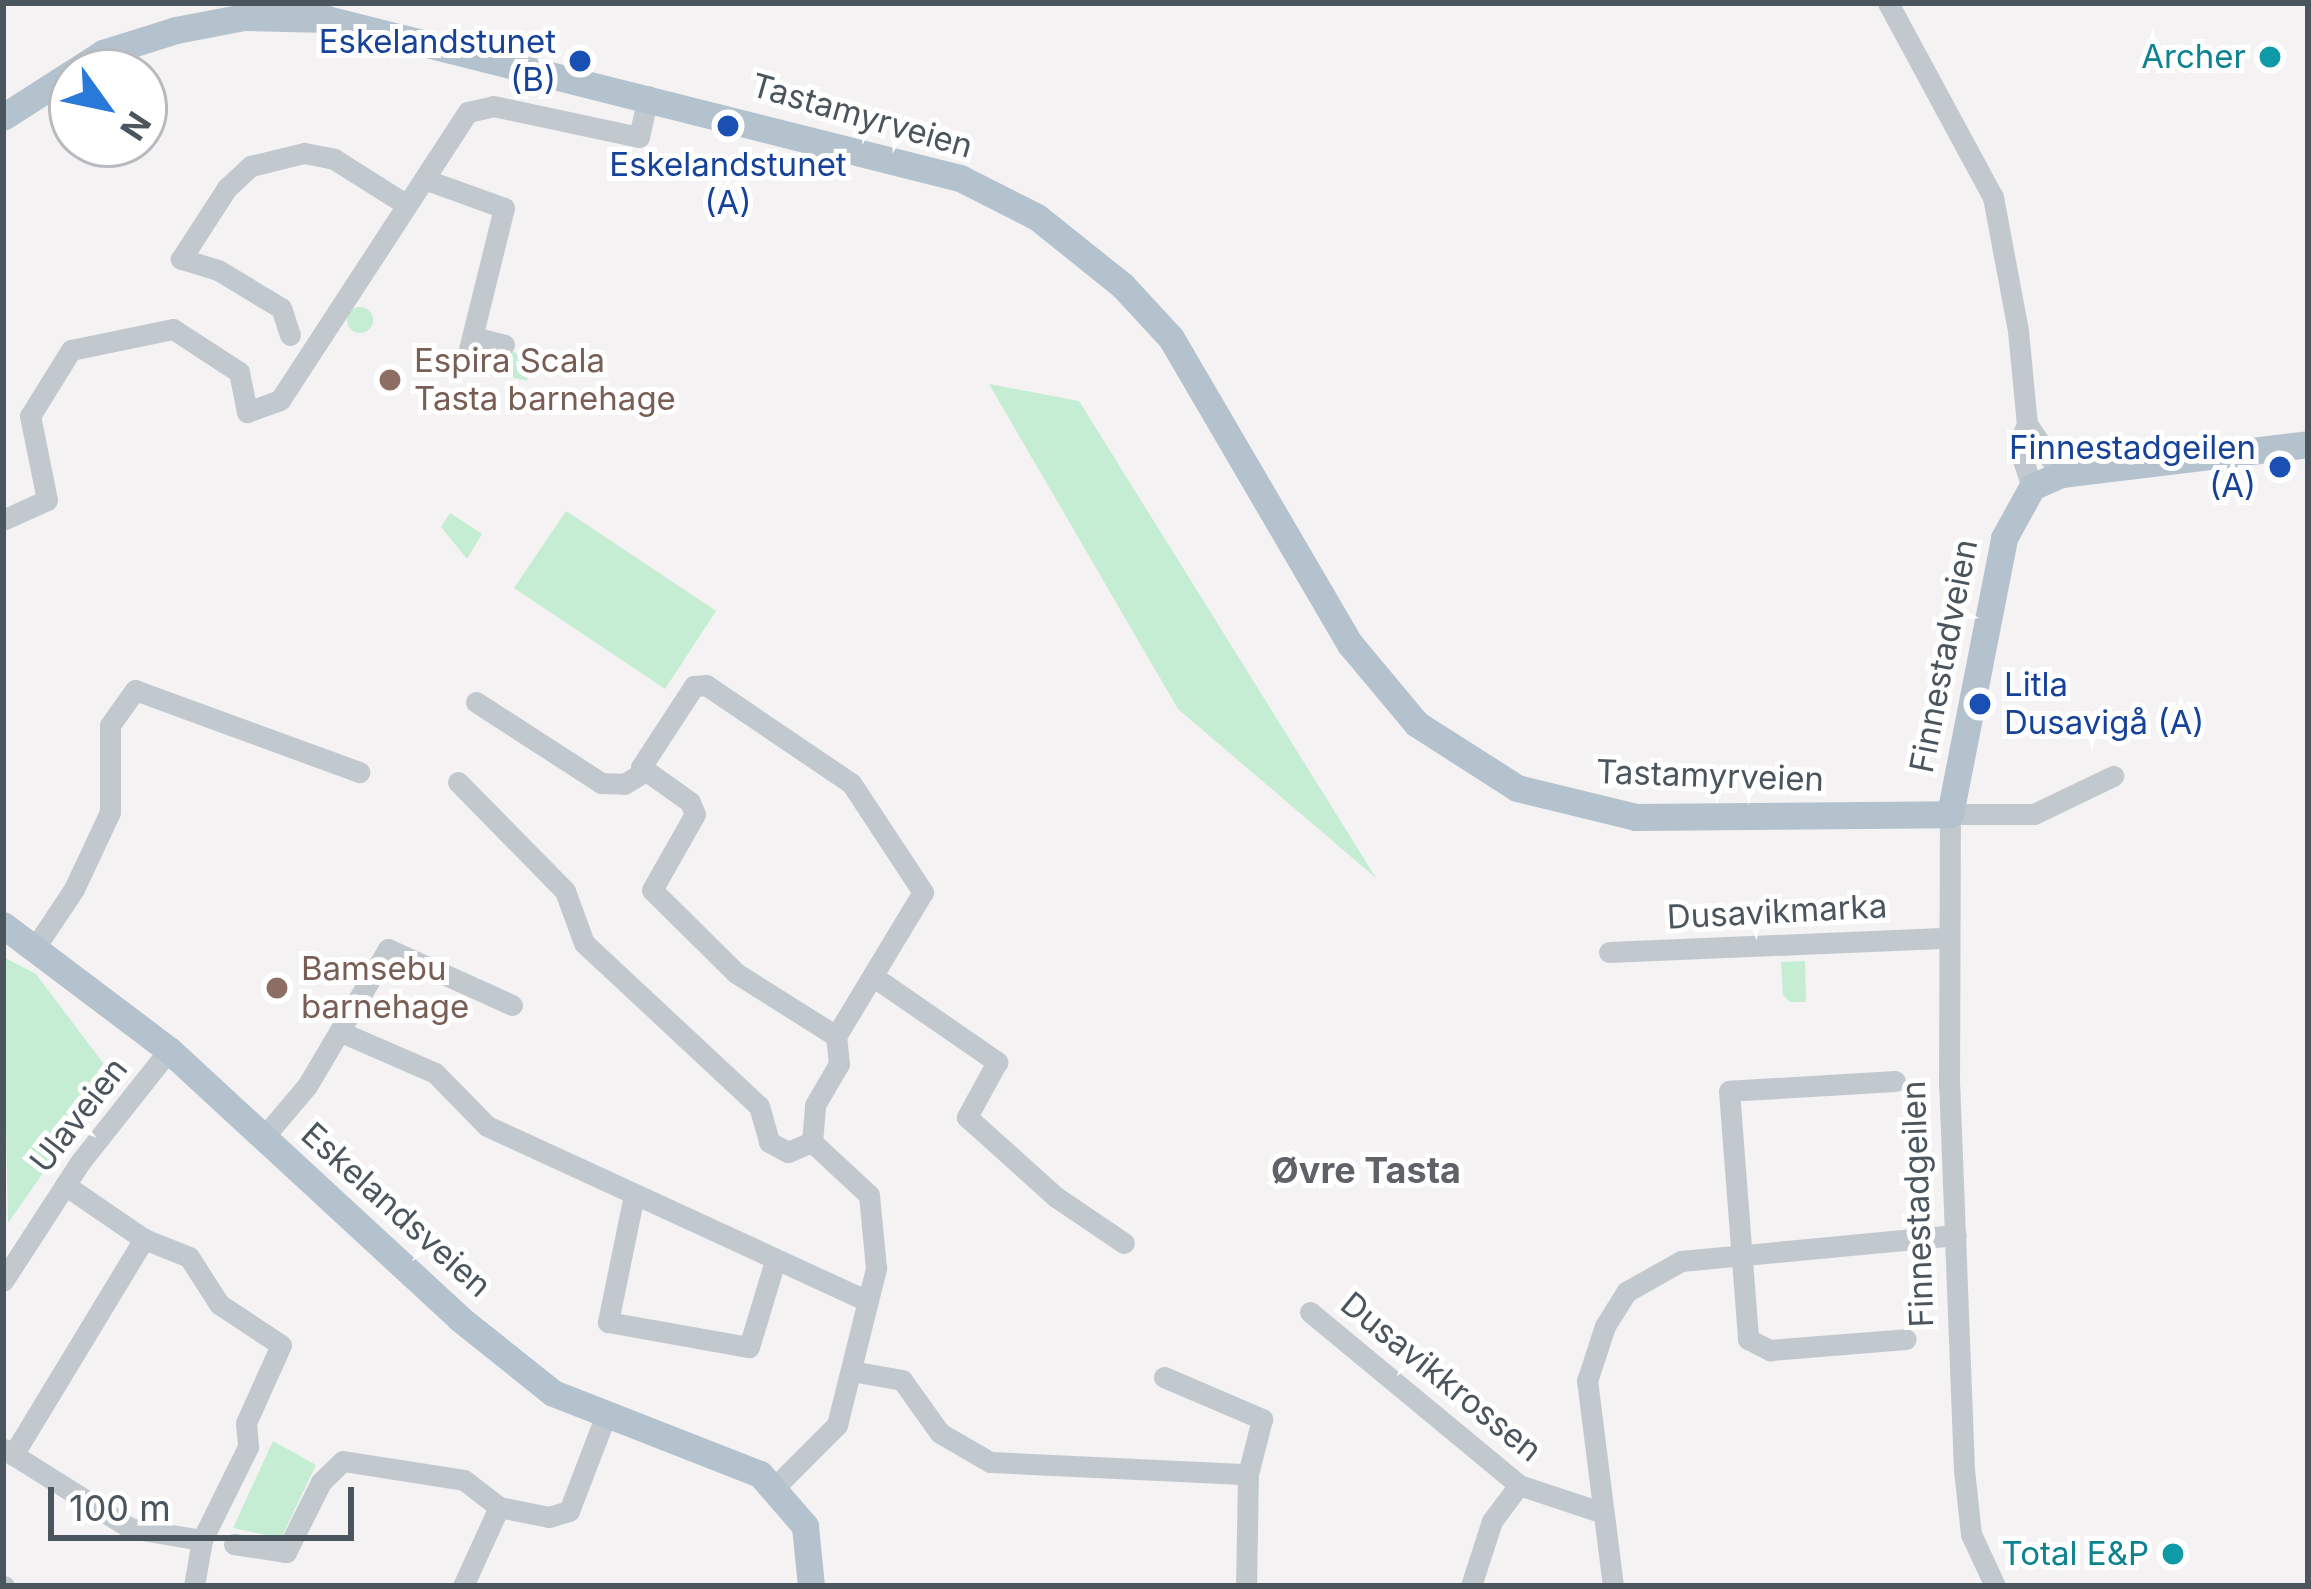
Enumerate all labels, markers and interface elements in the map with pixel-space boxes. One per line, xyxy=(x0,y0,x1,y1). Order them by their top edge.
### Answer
place label: Eskelandstunet (B) xyxy=(319,22,556,100)
place label: Archer xyxy=(2141,37,2246,77)
marker: Archer xyxy=(2257,44,2283,70)
north arrow xyxy=(48,48,168,168)
marker: Eskelandstunet (B) xyxy=(567,48,593,74)
street label: Tastamyrveien xyxy=(747,66,977,166)
text: N xyxy=(112,105,159,147)
marker: Eskelandstunet (A) xyxy=(715,113,741,139)
place label: Eskelandstunet (A) xyxy=(609,145,847,223)
place label: Espira Scala Tasta barnehage xyxy=(414,341,676,419)
marker: Espira Scala Tasta barnehage xyxy=(377,367,403,393)
place label: Finnestadgeilen (A) xyxy=(2009,428,2256,506)
marker: Finnestadgeilen (A) xyxy=(2267,454,2293,480)
street label: Finnestadveien xyxy=(1902,536,1986,776)
place label: Litla Dusavigå (A) xyxy=(2004,665,2204,743)
marker: Litla Dusavigå (A) xyxy=(1967,691,1993,717)
street label: Tastamyrveien xyxy=(1595,752,1825,800)
street label: Dusavikmarka xyxy=(1666,886,1888,938)
place label: Bamsebu barnehage xyxy=(301,949,469,1027)
marker: Bamsebu barnehage xyxy=(264,975,290,1001)
street label: Ulaveien xyxy=(22,1050,136,1180)
street label: Finnestadgeilen xyxy=(1894,1080,1942,1328)
street label: Eskelandsveien xyxy=(293,1115,499,1305)
district label: Øvre Tasta xyxy=(1271,1149,1461,1193)
street label: Dusavikkrossen xyxy=(1333,1284,1549,1470)
scale bar xyxy=(54,1463,360,1537)
text: 100 m xyxy=(69,1486,171,1530)
place label: Total E&P xyxy=(2002,1534,2149,1574)
marker: Total E&P xyxy=(2160,1541,2186,1567)

